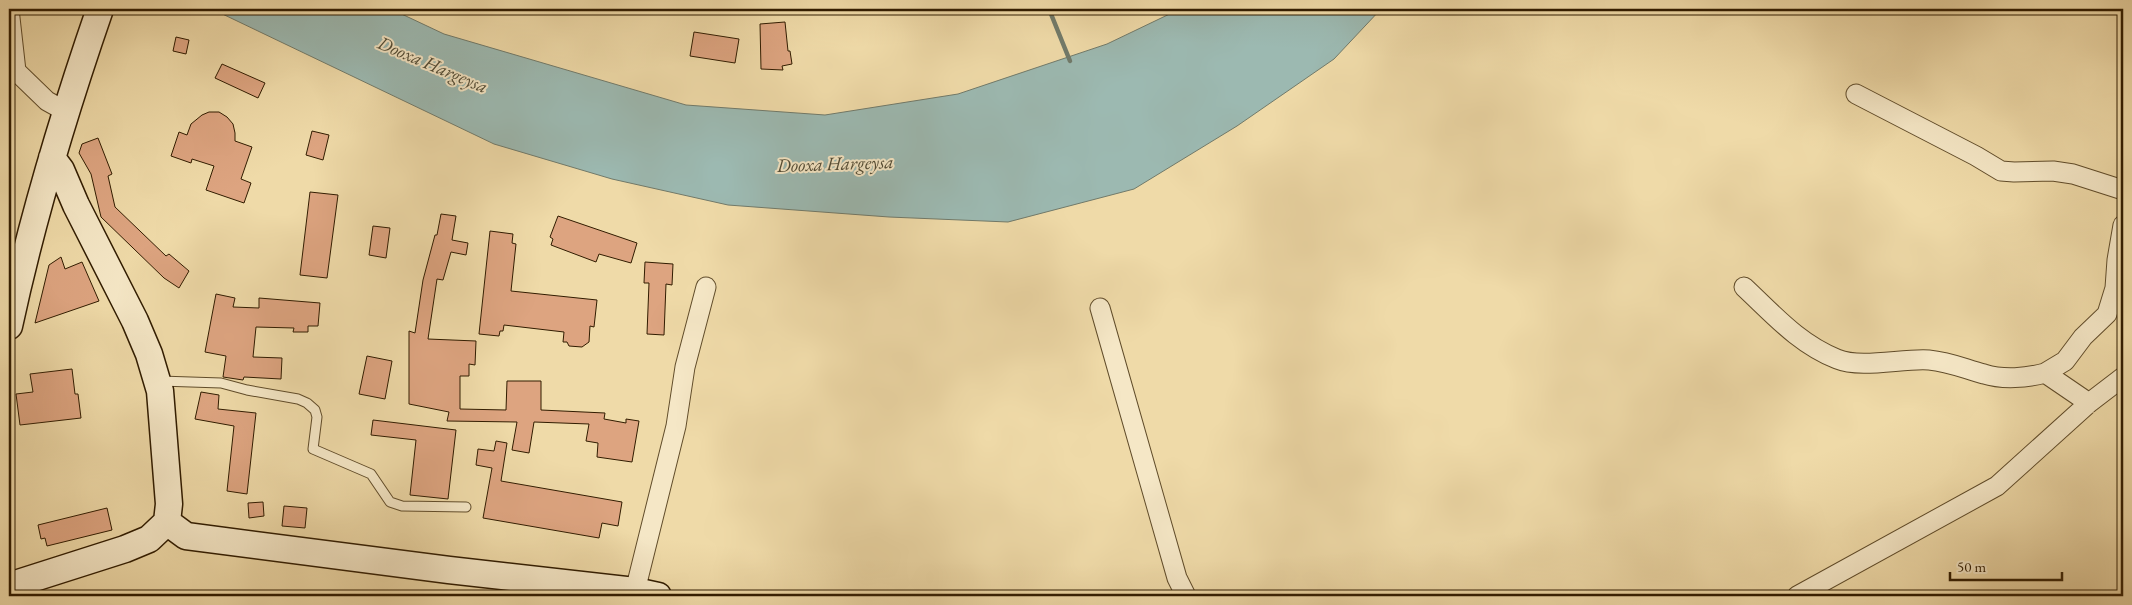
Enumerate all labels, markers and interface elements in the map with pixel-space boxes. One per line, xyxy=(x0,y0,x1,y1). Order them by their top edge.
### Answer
water label: Dooxa Hargeysa xyxy=(373,30,492,99)
water label: Dooxa Hargeysa xyxy=(775,149,894,178)
scale bar xyxy=(1950,550,2062,582)
text: 50 m xyxy=(1957,557,1986,576)

